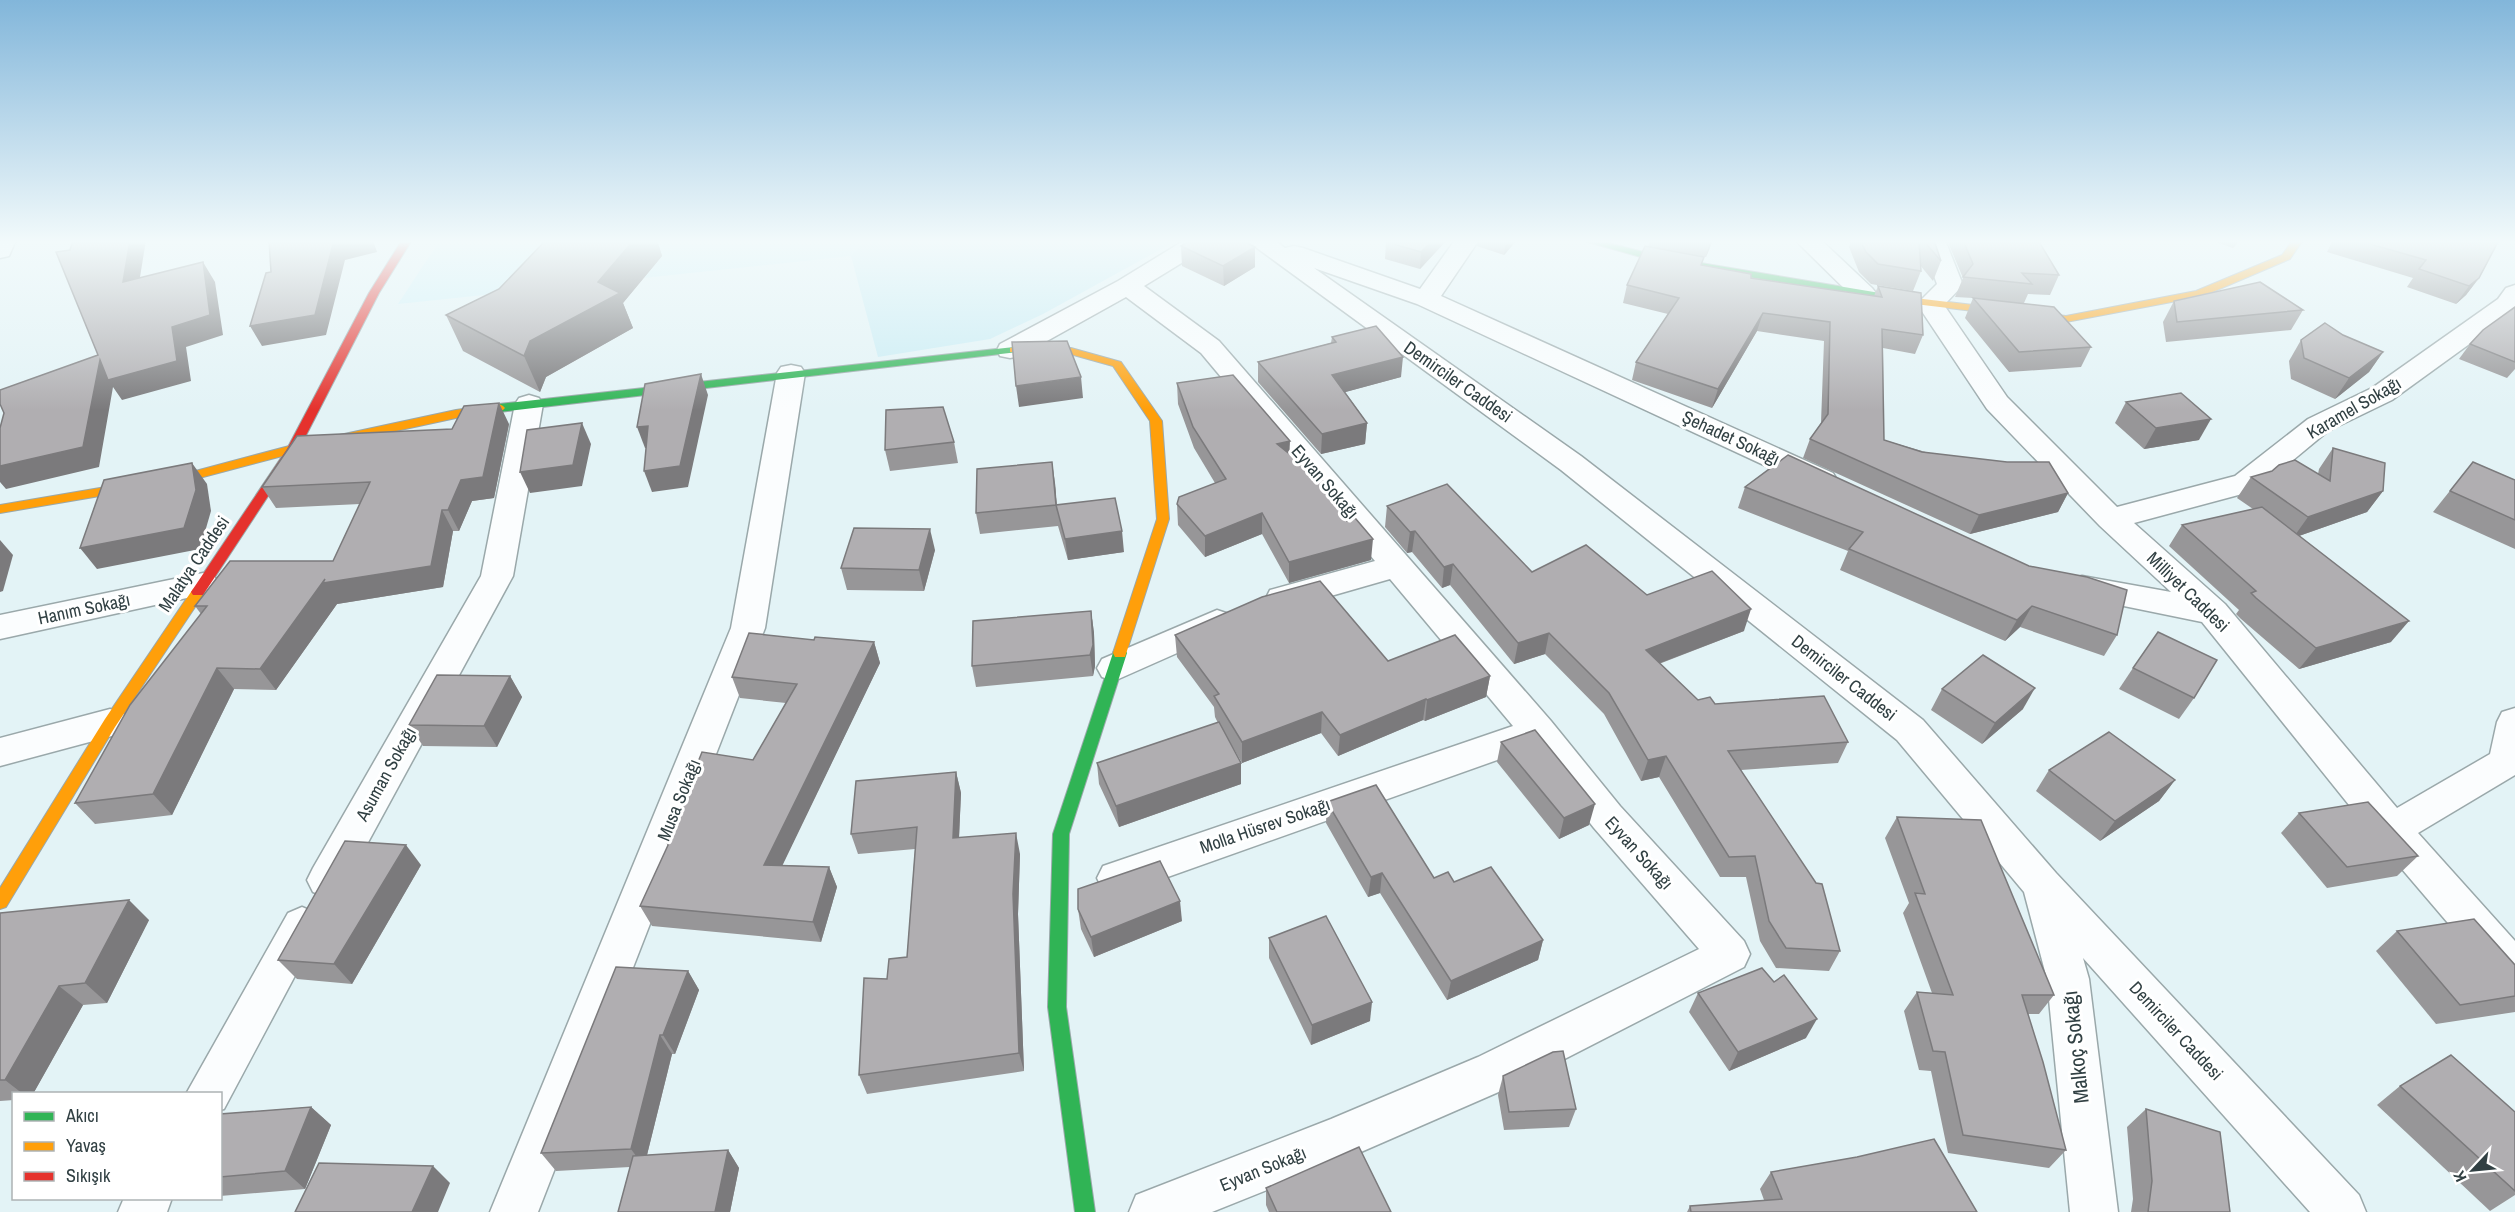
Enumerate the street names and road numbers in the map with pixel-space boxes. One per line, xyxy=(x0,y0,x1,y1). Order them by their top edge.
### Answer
street label: Demirciler Caddesi xyxy=(1399,335,1518,428)
street label: Karamel Sokağı xyxy=(2302,370,2405,445)
street label: Şehadet Sokağı xyxy=(1678,404,1784,471)
street label: Eyvan Sokağı xyxy=(1286,439,1365,524)
street label: Malatya Caddesi xyxy=(152,511,235,617)
street label: Milliyet Caddesi xyxy=(2142,546,2235,637)
street label: Hanım Sokağı xyxy=(36,587,132,630)
street label: Demirciler Caddesi xyxy=(1787,629,1902,727)
street label: Asuman Sokağı xyxy=(349,722,422,826)
street label: Musa Sokağı xyxy=(651,755,706,844)
street label: Molla Hüsrev Sokağı xyxy=(1196,792,1333,860)
street label: Eyvan Sokağı xyxy=(1600,810,1679,895)
street label: Demirciler Caddesi xyxy=(2124,976,2229,1086)
street label: Malkoç Sokağı xyxy=(2055,989,2096,1105)
street label: Eyvan Sokağı xyxy=(1216,1140,1310,1197)

